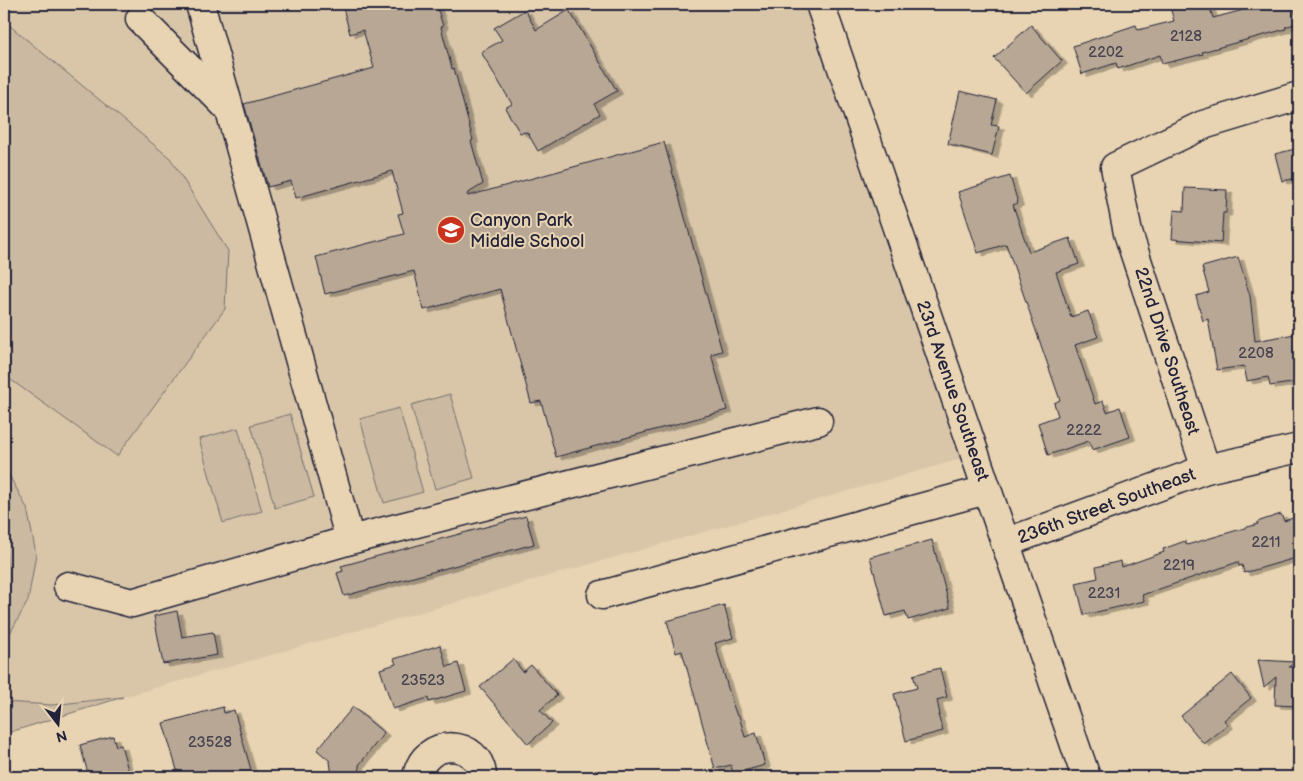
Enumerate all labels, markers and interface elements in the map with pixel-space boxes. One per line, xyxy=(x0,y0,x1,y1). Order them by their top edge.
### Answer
house number: 2128 xyxy=(1170,27,1202,46)
house number: 2202 xyxy=(1088,43,1124,62)
place label: Canyon Park Middle School xyxy=(470,210,584,252)
school or university icon: Canyon Park Middle School xyxy=(436,215,466,245)
street label: 22nd Drive Southeast xyxy=(1130,264,1204,438)
street label: 23rd Avenue Southeast xyxy=(912,298,994,484)
house number: 2208 xyxy=(1238,344,1274,363)
house number: 2222 xyxy=(1066,421,1102,440)
street label: 236th Street Southeast xyxy=(1014,463,1199,548)
house number: 2211 xyxy=(1251,533,1281,552)
house number: 2219 xyxy=(1163,556,1195,575)
house number: 2231 xyxy=(1088,584,1120,603)
house number: 23523 xyxy=(401,671,445,690)
north arrow xyxy=(32,698,82,748)
text: N xyxy=(54,726,69,746)
house number: 23528 xyxy=(188,733,232,752)

